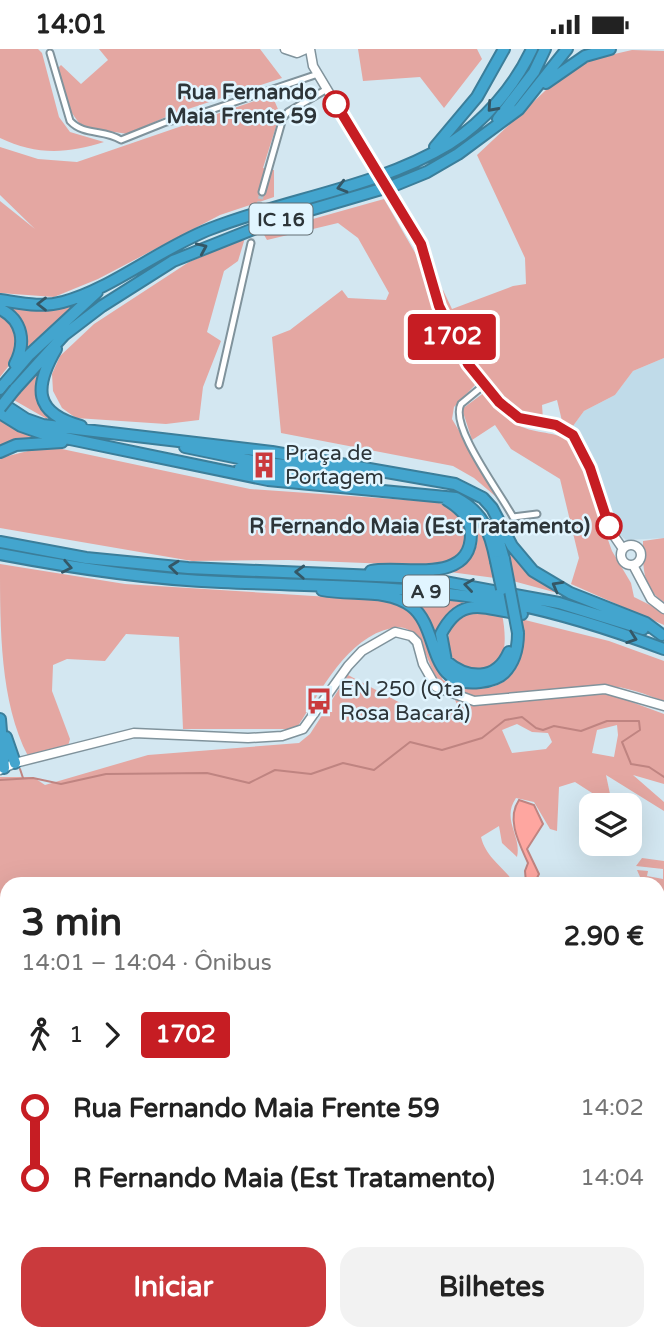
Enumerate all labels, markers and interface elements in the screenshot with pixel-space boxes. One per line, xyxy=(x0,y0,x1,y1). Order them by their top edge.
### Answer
text: 14:01 xyxy=(35,9,107,40)
place label: Rua Fernando Maia Frente 59 xyxy=(166,80,317,129)
marker: Rua Fernando Maia Frente 59 xyxy=(323,91,349,117)
one-way arrow xyxy=(488,99,500,112)
one-way arrow xyxy=(336,179,348,194)
road number: IC 16 xyxy=(250,203,312,235)
one-way arrow xyxy=(195,242,207,256)
one-way arrow xyxy=(36,296,47,312)
line badge: 1702 xyxy=(403,314,501,360)
text: 1702 xyxy=(422,322,482,351)
place label: Praça de Portagem xyxy=(285,441,384,490)
building icon: Praça de Portagem xyxy=(249,450,279,480)
marker: R Fernando Maia (Est Tratamento) xyxy=(596,513,622,539)
place label: R Fernando Maia (Est Tratamento) xyxy=(249,514,590,539)
one-way arrow xyxy=(61,559,73,574)
one-way arrow xyxy=(168,559,179,574)
one-way arrow xyxy=(294,565,305,580)
road number: A 9 xyxy=(403,575,449,607)
one-way arrow xyxy=(463,577,474,592)
one-way arrow xyxy=(551,581,564,594)
one-way arrow xyxy=(625,630,637,644)
place label: EN 250 (Qta Rosa Bacará) xyxy=(340,677,470,726)
bus stop icon: EN 250 (Qta Rosa Bacará) xyxy=(304,686,334,716)
map controls xyxy=(579,793,642,856)
button: layers xyxy=(579,793,642,856)
text: 3 min xyxy=(21,900,122,946)
text: 2.90 € xyxy=(564,921,644,952)
text: 14:01 – 14:04 · Ônibus xyxy=(21,949,272,977)
icon: walk xyxy=(21,1016,59,1054)
icon: forward xyxy=(93,1016,131,1054)
text: 1702 xyxy=(155,1020,216,1049)
text: 1 xyxy=(69,1021,83,1049)
text: Rua Fernando Maia Frente 59 xyxy=(73,1093,440,1124)
text: 14:02 xyxy=(580,1094,644,1122)
text: R Fernando Maia (Est Tratamento) xyxy=(73,1163,495,1194)
text: 14:04 xyxy=(580,1164,644,1192)
button: Iniciar xyxy=(21,1247,326,1327)
button: Bilhetes xyxy=(340,1247,644,1327)

